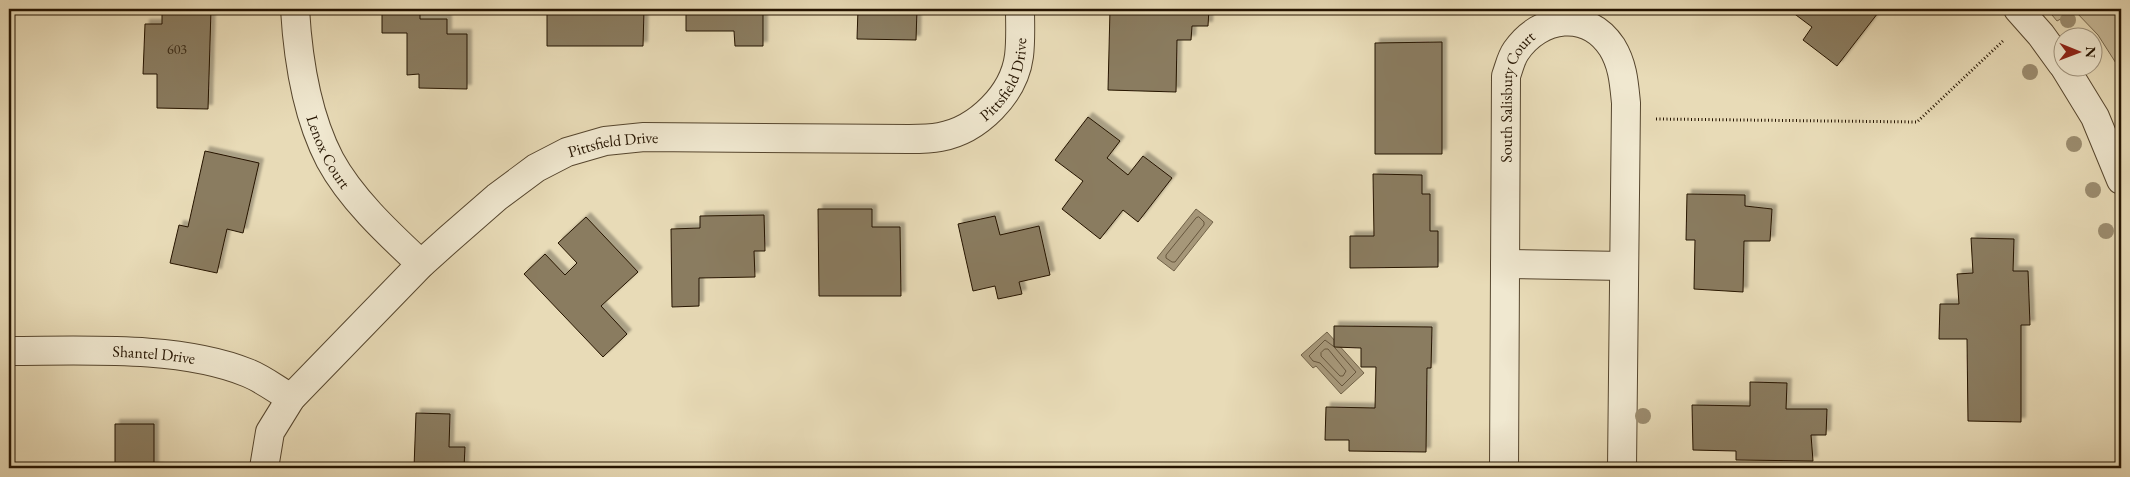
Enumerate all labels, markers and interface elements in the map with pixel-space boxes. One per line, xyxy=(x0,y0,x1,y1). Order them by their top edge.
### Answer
street label: South Salisbury Court xyxy=(1495,26,1539,163)
north arrow xyxy=(2052,28,2102,78)
street label: Pittsfield Drive xyxy=(975,37,1031,126)
house number: 603 xyxy=(167,40,187,58)
text: N xyxy=(2082,46,2100,59)
street label: Lenox Court xyxy=(302,112,356,193)
street label: Pittsfield Drive xyxy=(565,126,658,162)
street label: Shantel Drive xyxy=(112,340,197,369)

